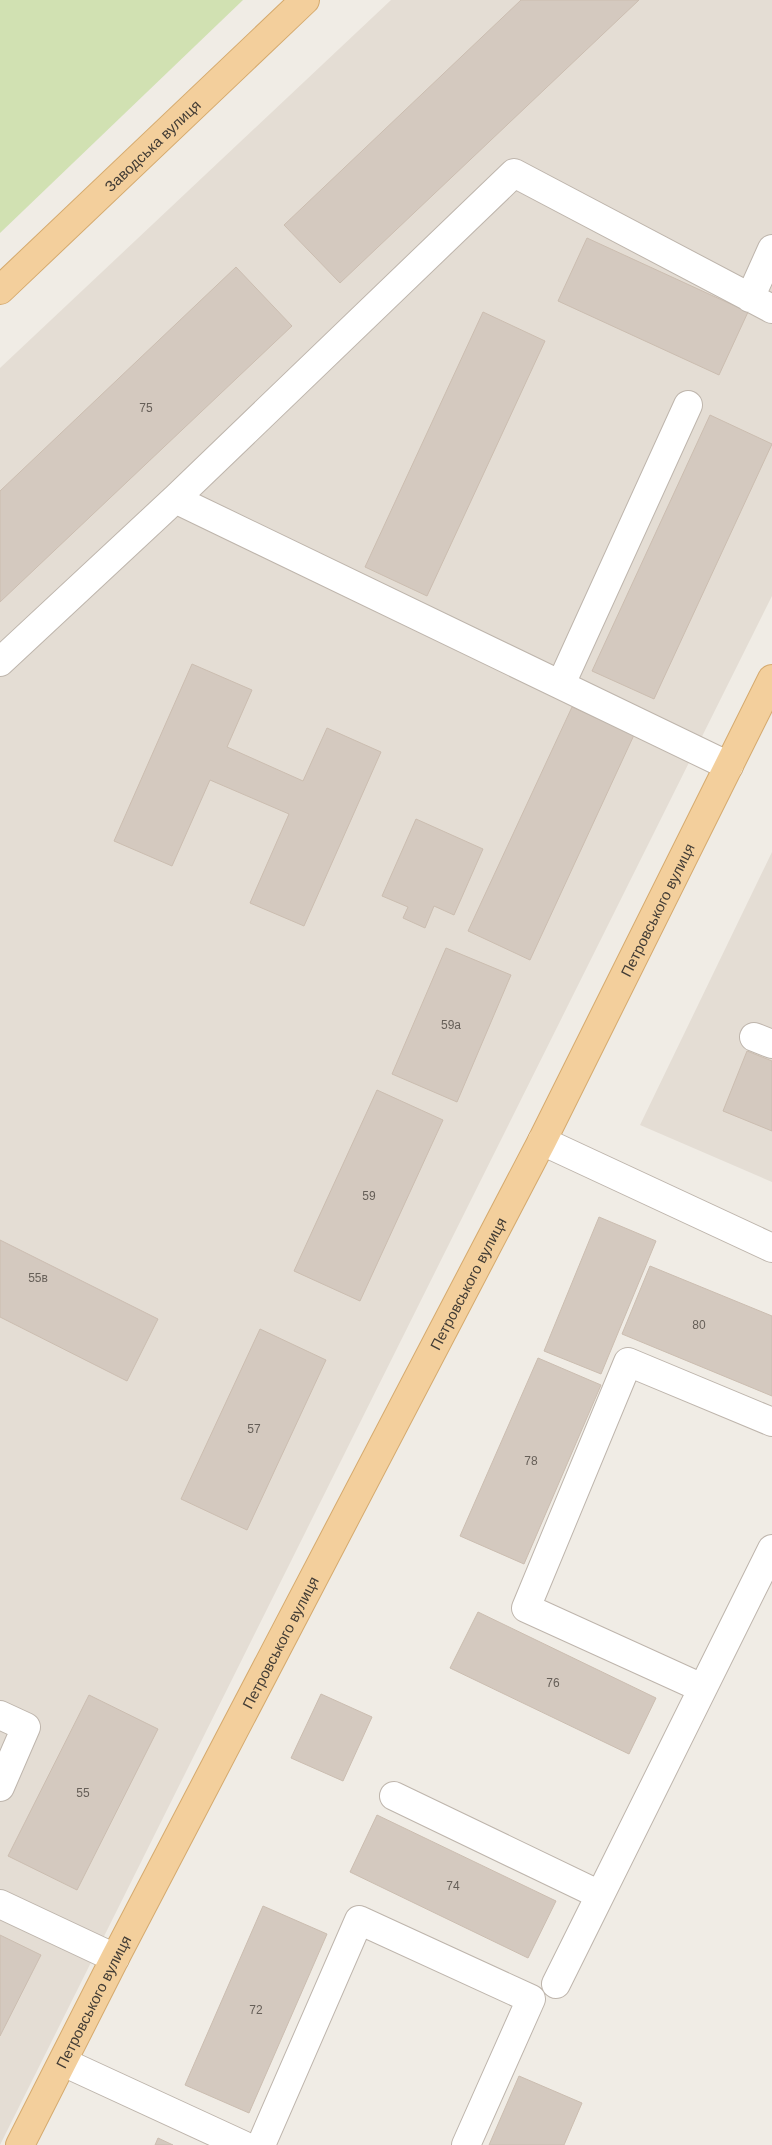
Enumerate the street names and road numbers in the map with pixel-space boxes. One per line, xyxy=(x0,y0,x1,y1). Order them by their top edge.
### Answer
street label: Заводська вулиця xyxy=(101,96,203,195)
street label: Петровського вулиця xyxy=(617,840,697,979)
street label: Петровського вулиця xyxy=(426,1214,509,1352)
street label: Петровського вулиця xyxy=(238,1573,322,1711)
street label: Петровського вулиця xyxy=(52,1932,134,2071)

